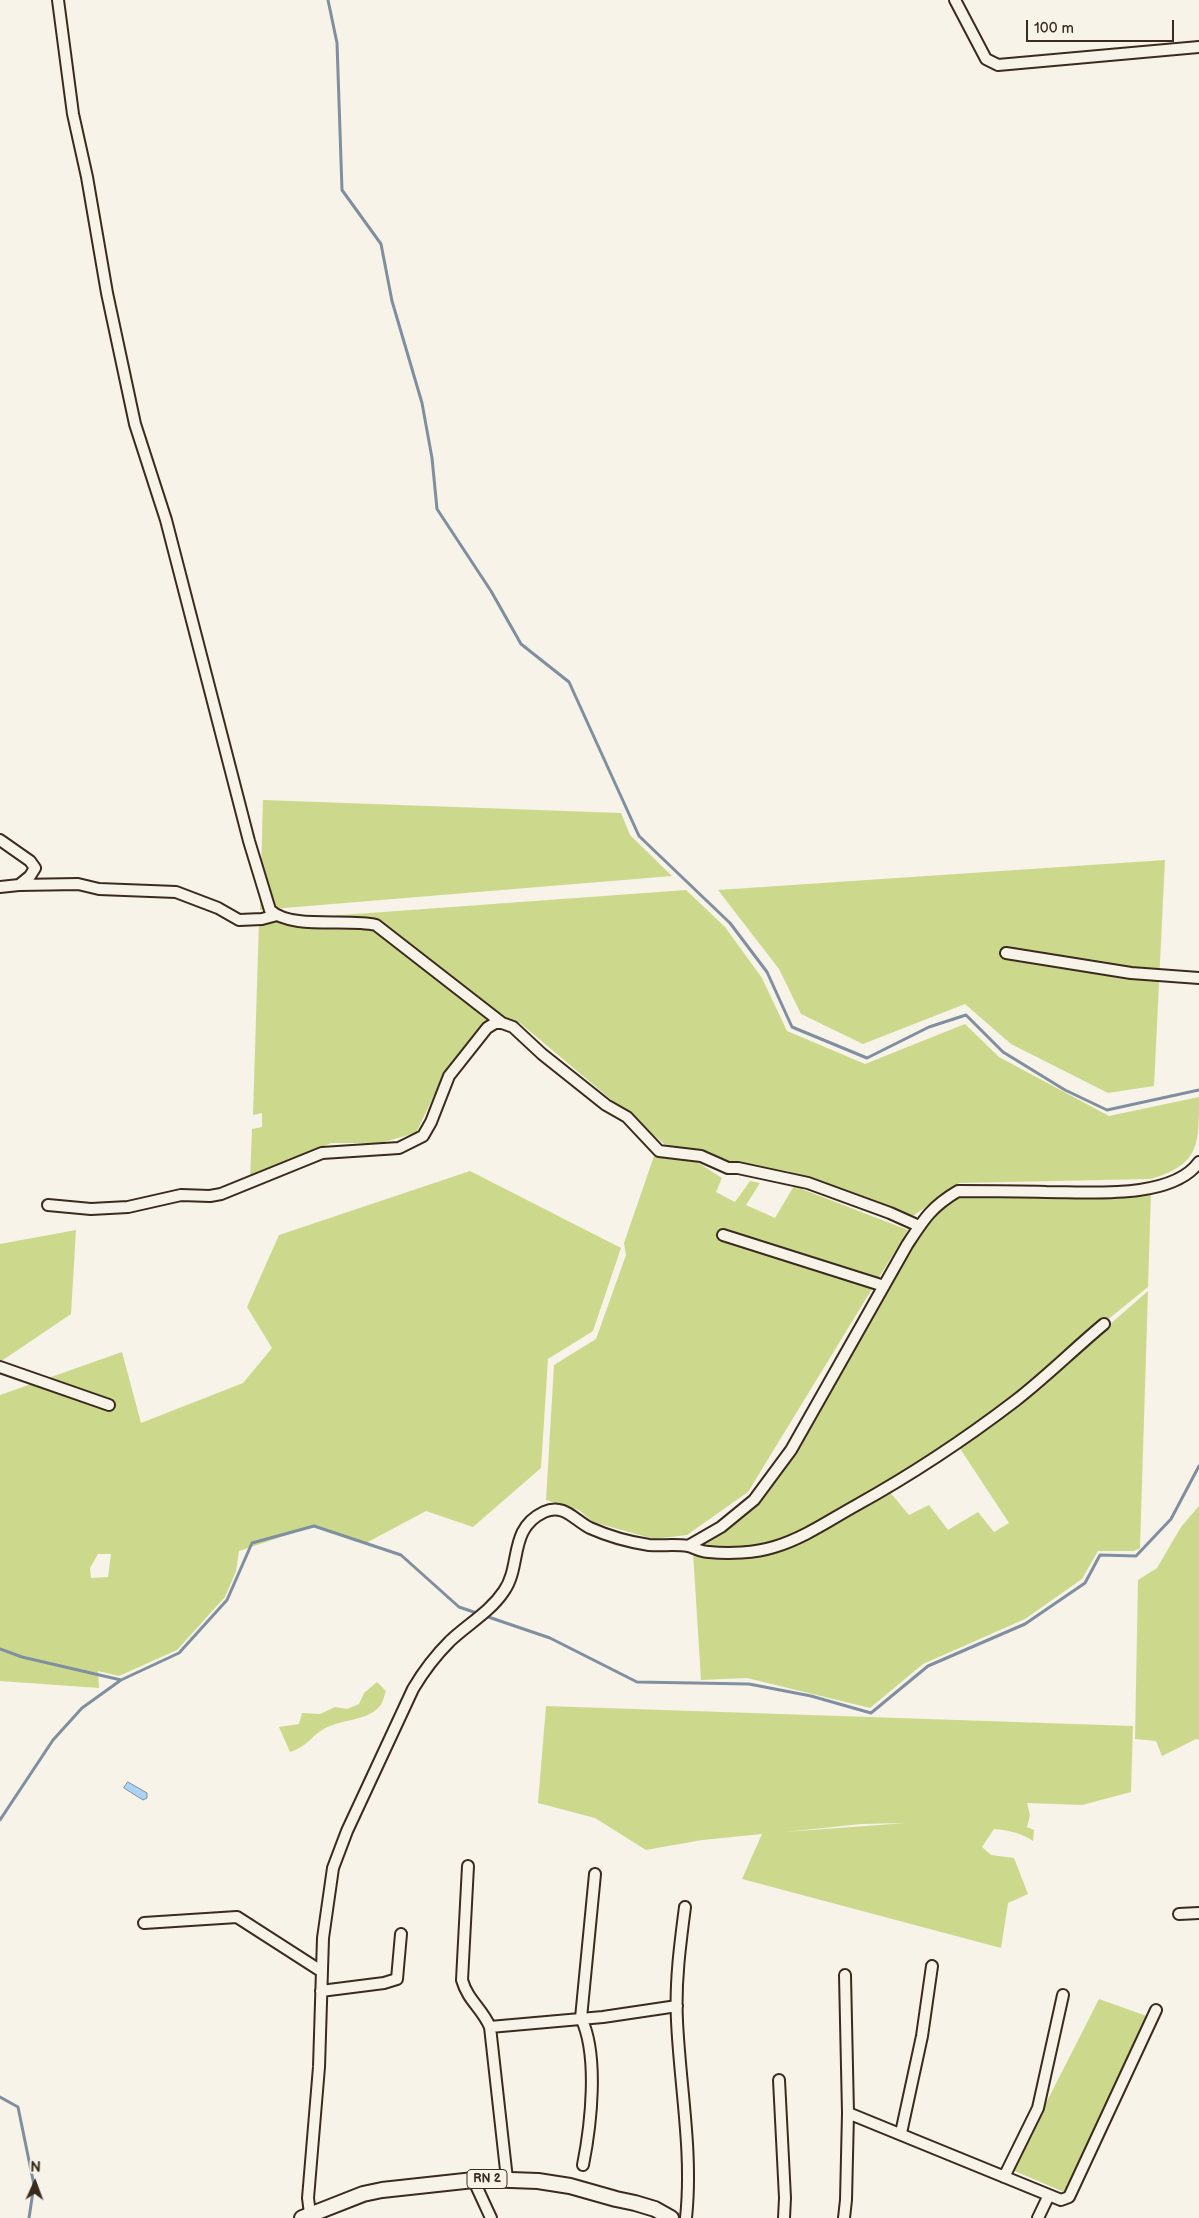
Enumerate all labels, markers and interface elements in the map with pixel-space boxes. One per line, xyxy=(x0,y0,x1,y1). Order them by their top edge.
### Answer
scale bar xyxy=(1029,10,1176,42)
text: 100 m xyxy=(1034,19,1074,38)
north arrow xyxy=(10,2158,60,2208)
text: N xyxy=(30,2159,41,2176)
road number: RN 2 xyxy=(467,2170,507,2188)

